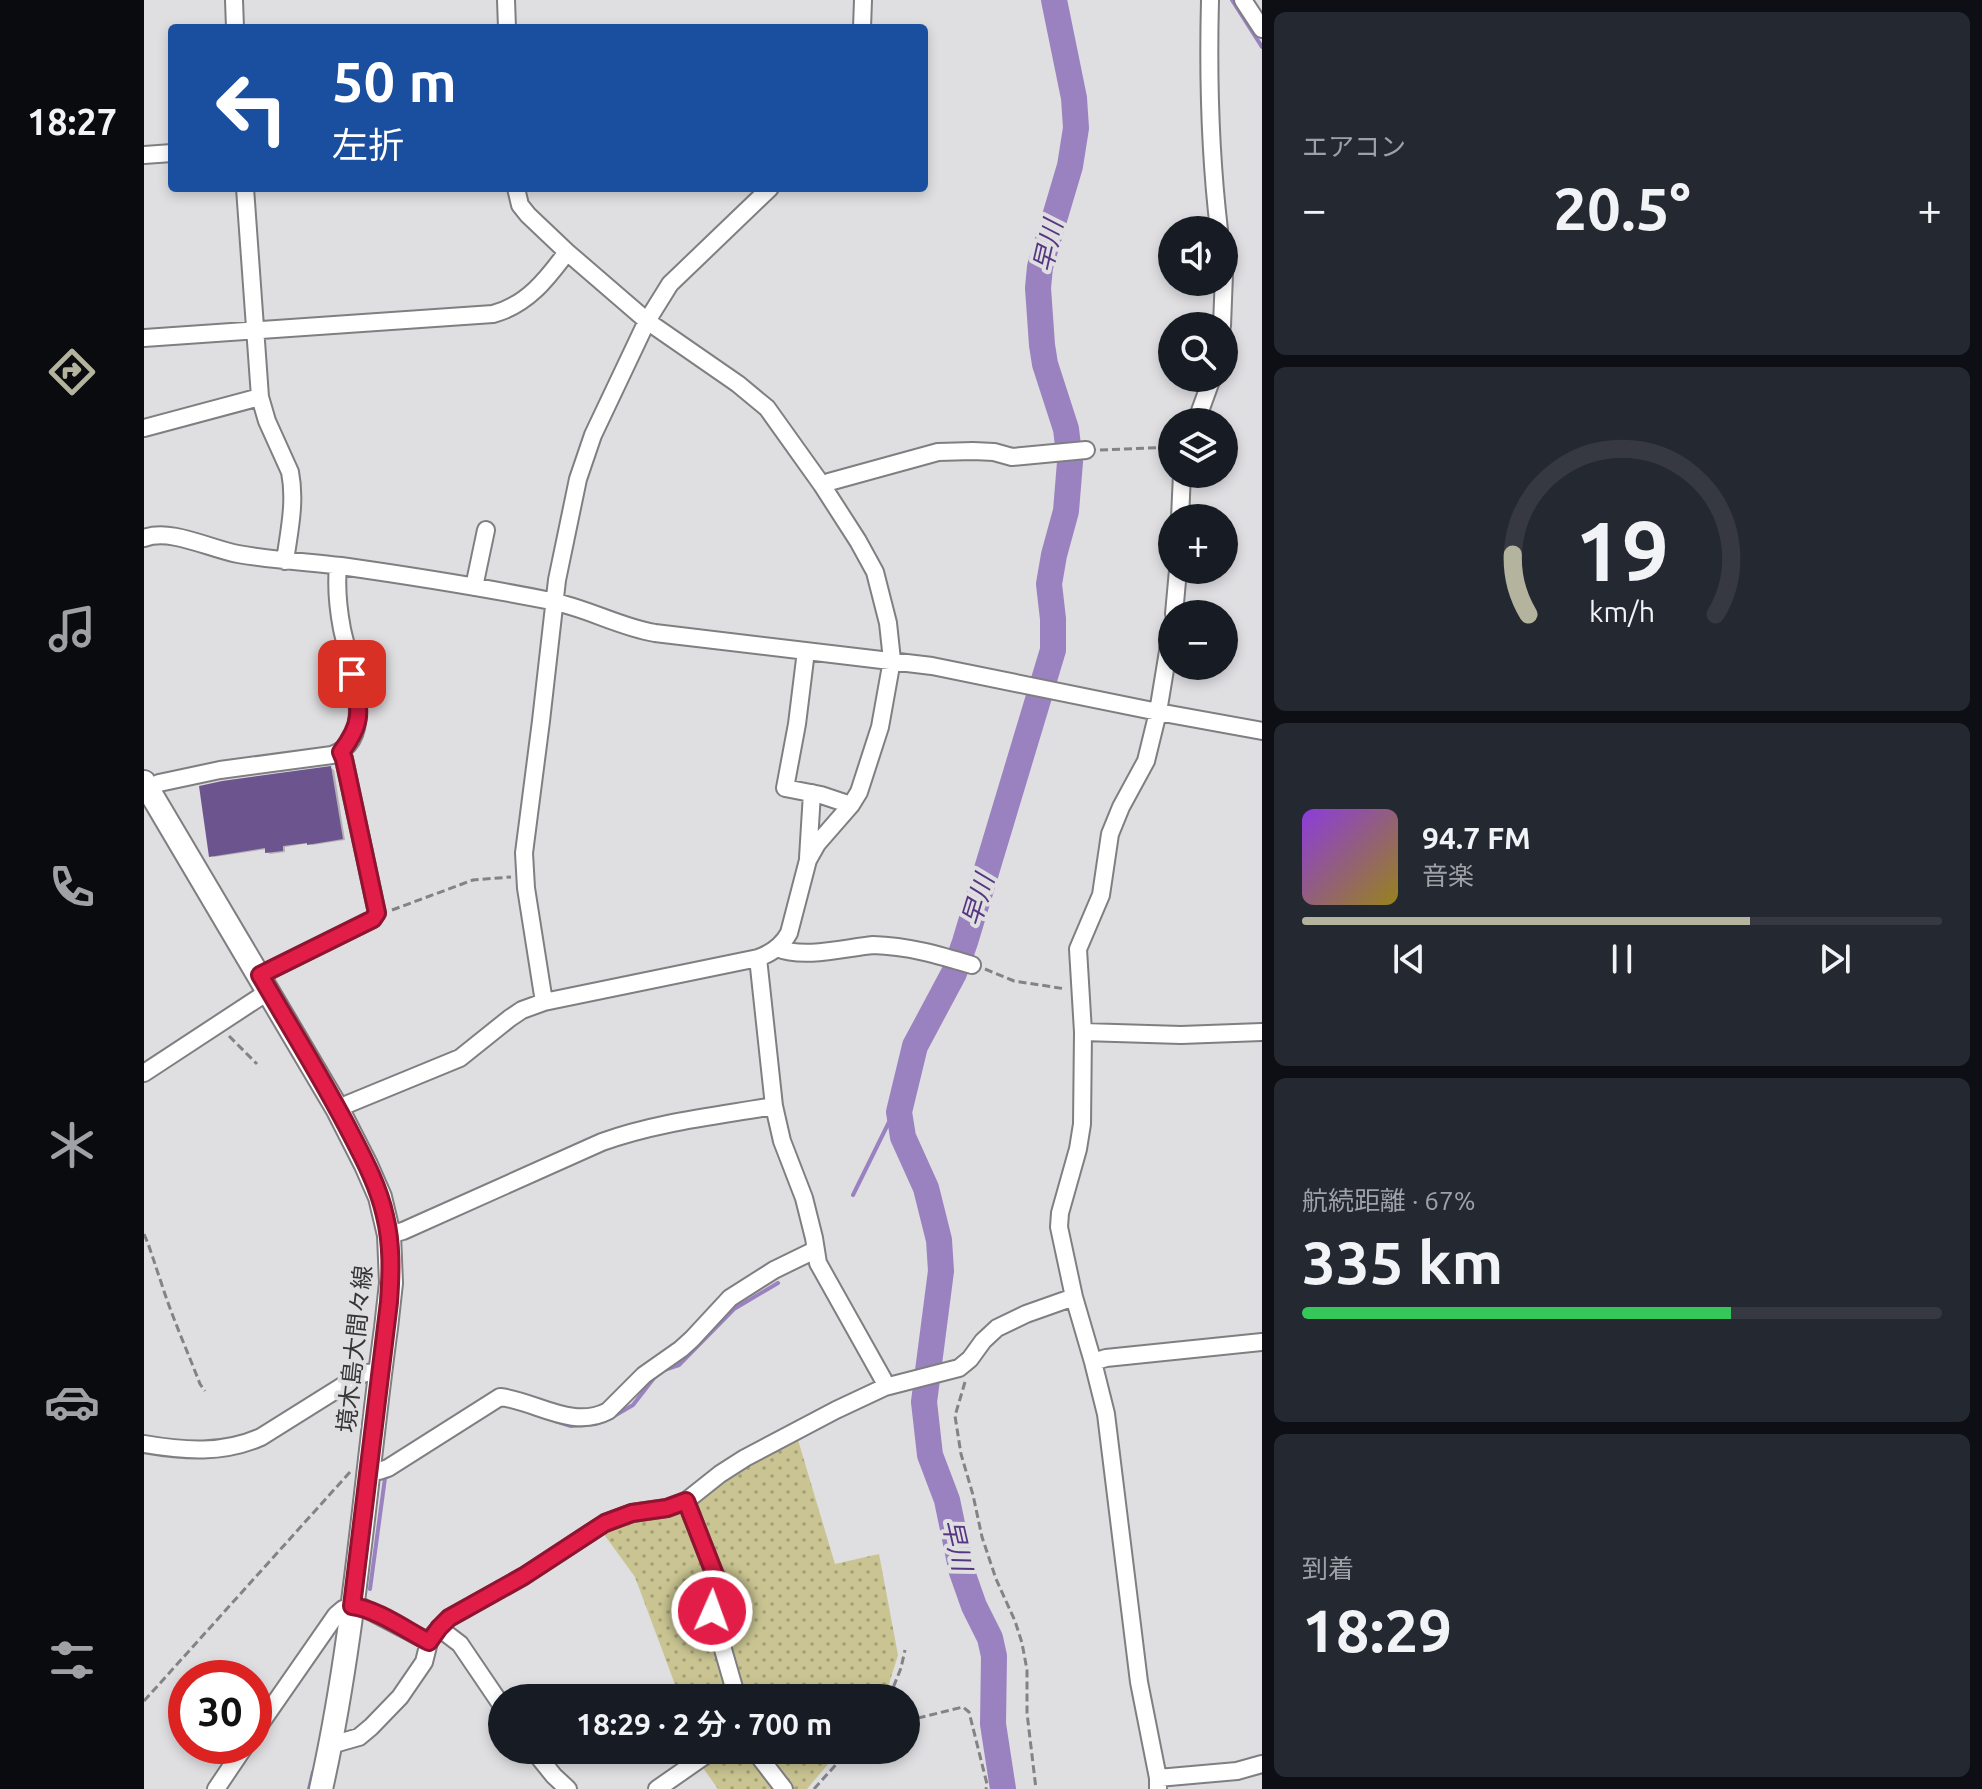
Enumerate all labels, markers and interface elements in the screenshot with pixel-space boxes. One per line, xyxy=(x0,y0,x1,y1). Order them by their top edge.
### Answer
text: 50 m xyxy=(332,50,457,113)
icon: left xyxy=(200,56,304,160)
text: 18:27 xyxy=(27,101,117,142)
text: 左折 xyxy=(332,124,404,165)
text: エアコン xyxy=(1302,132,1406,161)
text: 20.5° xyxy=(1553,174,1691,241)
text: − xyxy=(1302,184,1327,233)
text: + xyxy=(1917,184,1942,233)
water label: 早川 xyxy=(1028,214,1068,274)
map controls xyxy=(1158,216,1238,680)
button: sound xyxy=(1158,216,1238,296)
button: search xyxy=(1158,312,1238,392)
icon: directions xyxy=(44,344,100,400)
button: layers xyxy=(1158,408,1238,488)
text: 19 xyxy=(1575,503,1669,597)
button: + xyxy=(1158,504,1238,584)
text: km/h xyxy=(1589,595,1655,627)
button: − xyxy=(1158,600,1238,680)
icon: music xyxy=(44,601,100,657)
pin xyxy=(318,640,386,708)
icon: arrive xyxy=(330,652,374,696)
text: 94.7 FM xyxy=(1422,821,1531,855)
icon: phone xyxy=(44,859,100,915)
text: 音楽 xyxy=(1422,861,1474,890)
water label: 早川 xyxy=(956,868,1000,929)
icon: previous xyxy=(1387,937,1431,981)
icon: pause xyxy=(1600,937,1644,981)
icon: next xyxy=(1813,937,1857,981)
icon: climate xyxy=(44,1117,100,1173)
text: 航続距離 · 67% xyxy=(1302,1186,1476,1215)
text: 335 km xyxy=(1302,1228,1503,1295)
street label: 境木島大間々線 xyxy=(332,1264,377,1434)
icon: car xyxy=(44,1374,100,1430)
water label: 早川 xyxy=(938,1516,978,1576)
text: 到着 xyxy=(1302,1554,1354,1583)
position arrow xyxy=(670,1569,754,1653)
text: 18:29 xyxy=(1302,1596,1452,1663)
icon: filters xyxy=(44,1632,100,1688)
speed limit sign: 30 xyxy=(168,1660,272,1764)
text: 18:29 · 2 分 · 700 m xyxy=(576,1707,832,1741)

